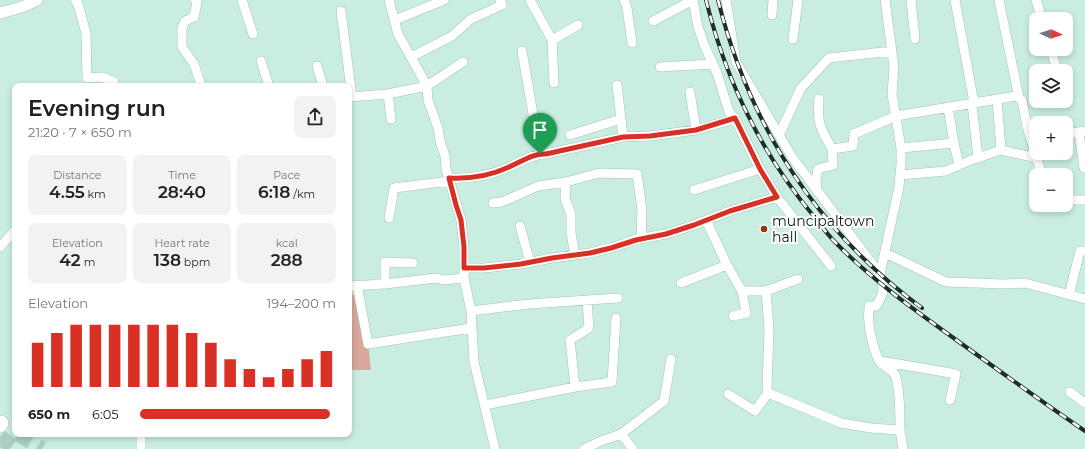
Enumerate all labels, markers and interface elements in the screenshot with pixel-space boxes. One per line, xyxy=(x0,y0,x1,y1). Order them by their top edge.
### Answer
north arrow xyxy=(1029,12,1073,56)
map controls xyxy=(1029,12,1073,212)
button: layers xyxy=(1029,64,1073,108)
text: Evening run xyxy=(28,95,166,122)
button: share xyxy=(294,96,336,138)
pin xyxy=(523,113,557,154)
button: + xyxy=(1029,116,1073,160)
icon: arrive xyxy=(529,119,551,141)
text: 21:20 · 7 × 650 m xyxy=(28,124,132,140)
text: Distance xyxy=(53,168,101,182)
text: Time xyxy=(168,168,196,182)
text: Pace xyxy=(273,168,300,182)
button: − xyxy=(1029,168,1073,212)
text: 4.55 xyxy=(49,182,85,202)
text: 28:40 xyxy=(158,182,206,202)
text: 6:18 xyxy=(258,182,290,202)
text: km xyxy=(85,187,106,201)
text: /km xyxy=(290,187,315,201)
place label: muncipaltown hall xyxy=(772,212,874,246)
marker: muncipaltown hall xyxy=(759,224,769,234)
text: Elevation xyxy=(52,236,103,250)
text: Heart rate xyxy=(154,236,210,250)
text: kcal xyxy=(276,236,298,250)
text: 42 xyxy=(59,250,81,270)
text: 138 xyxy=(154,250,181,270)
text: 288 xyxy=(271,250,303,270)
text: m xyxy=(81,255,95,269)
text: bpm xyxy=(181,255,210,269)
text: Elevation xyxy=(28,295,88,311)
text: 194–200 m xyxy=(267,295,336,311)
text: 650 m xyxy=(28,406,70,422)
text: 6:05 xyxy=(92,406,119,422)

